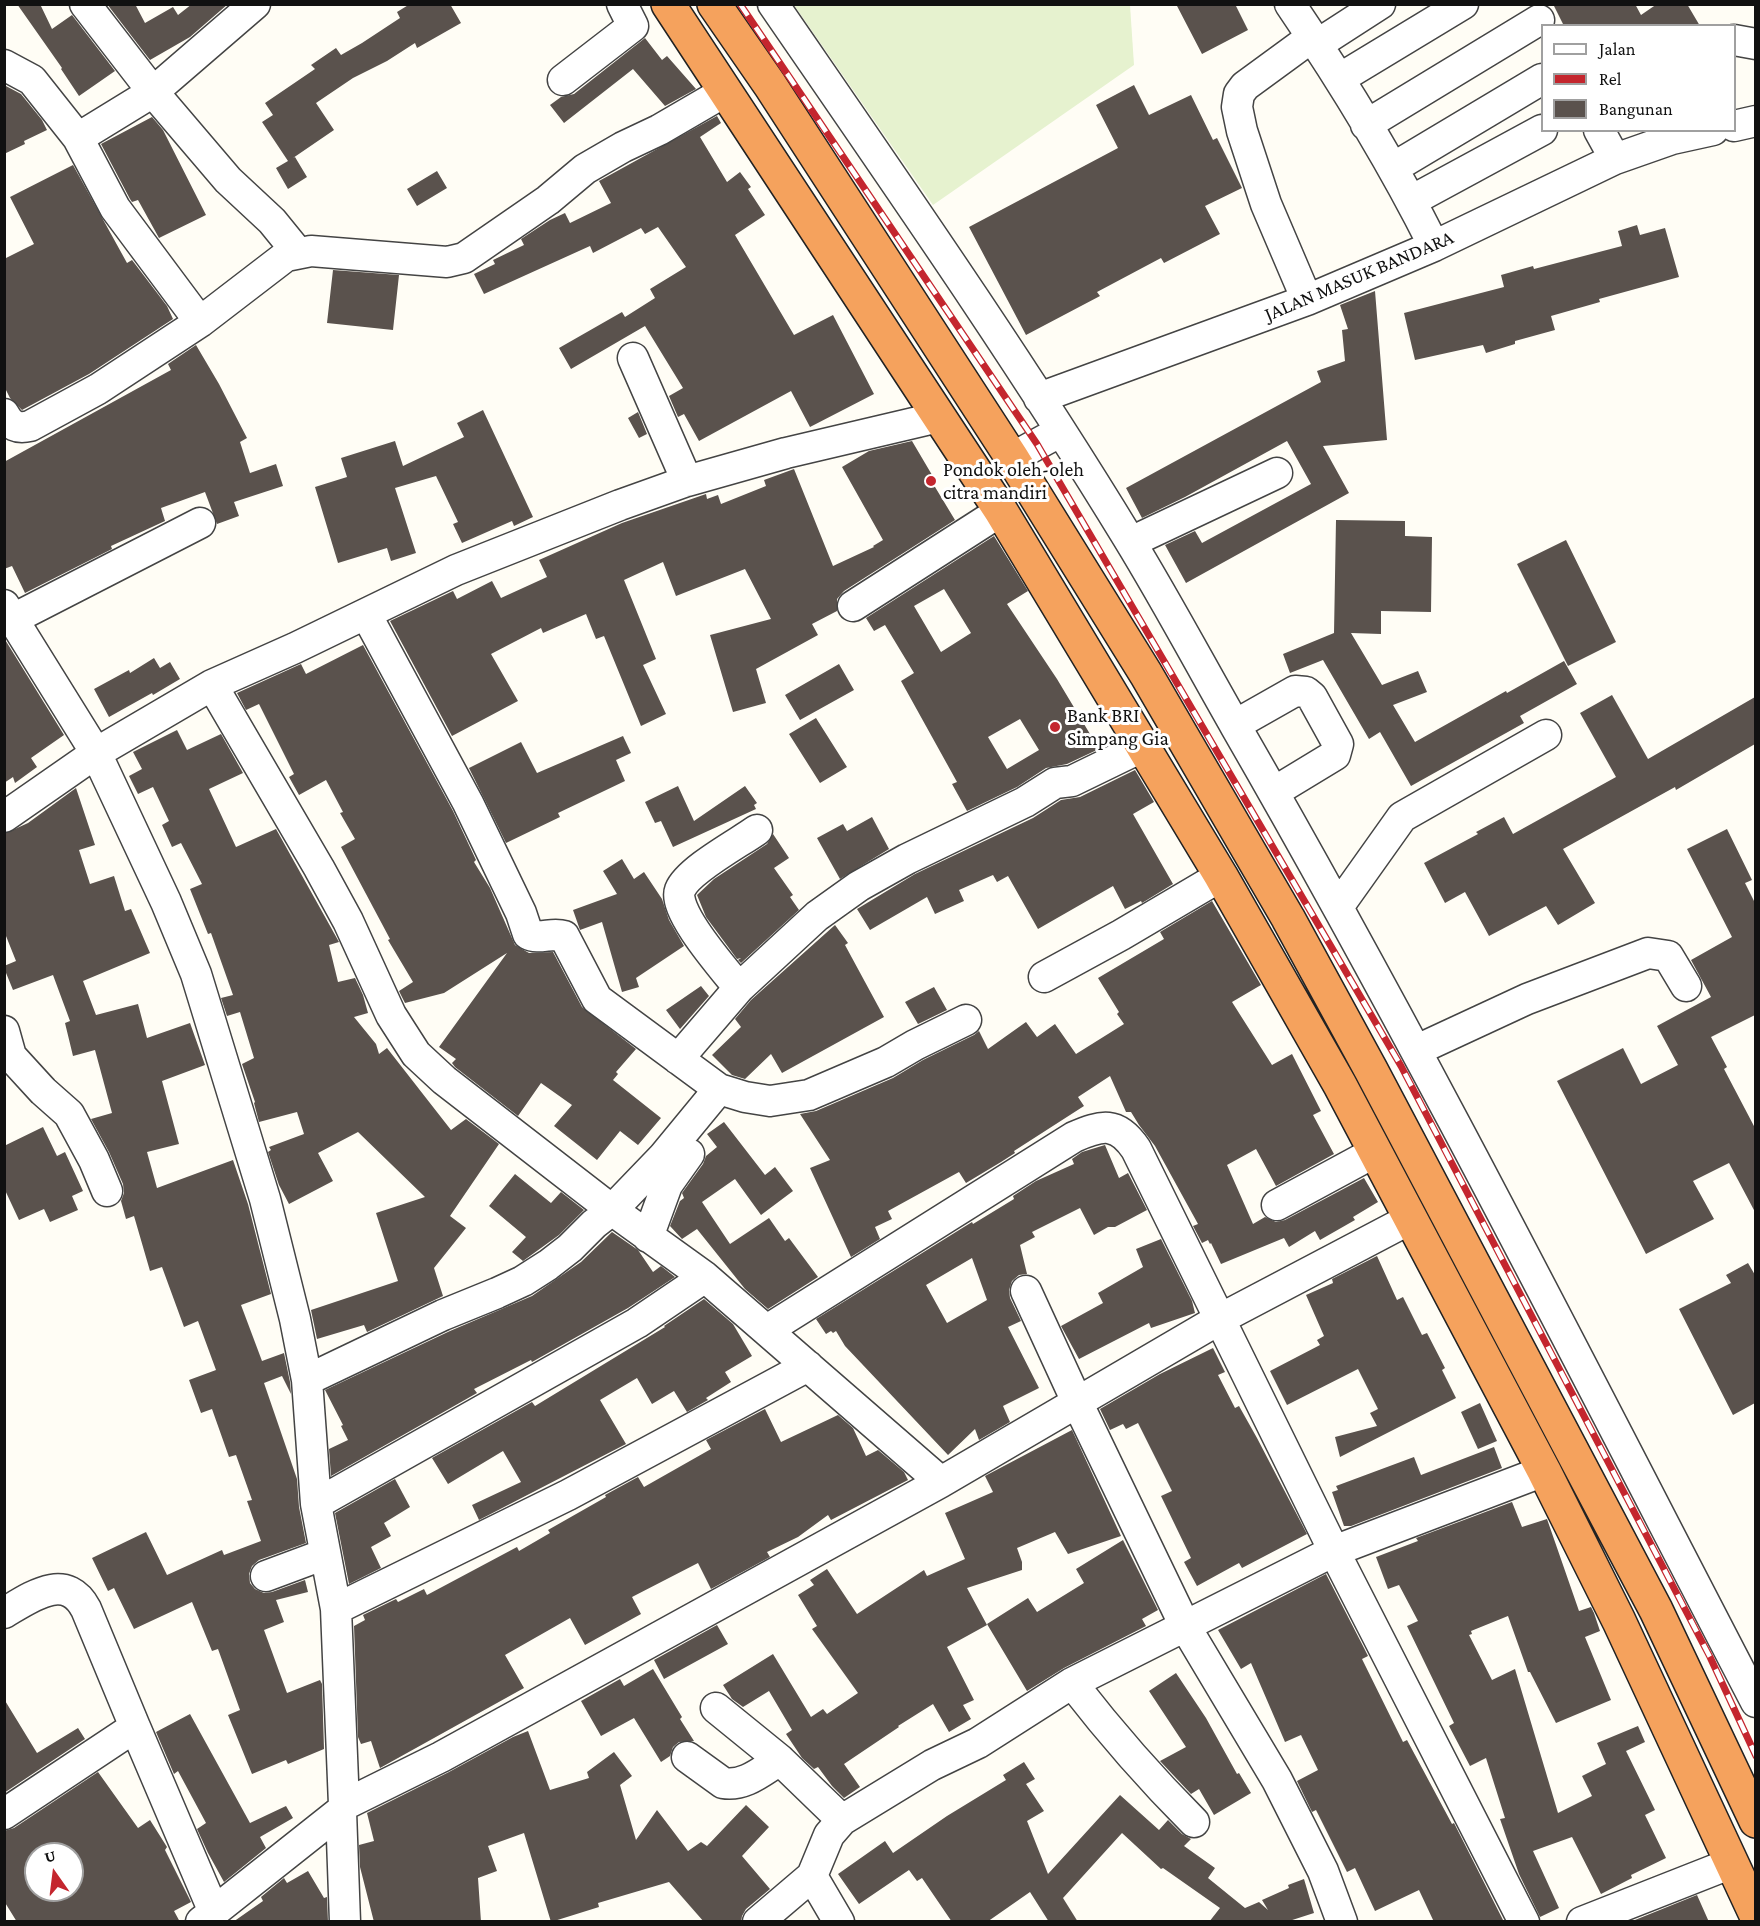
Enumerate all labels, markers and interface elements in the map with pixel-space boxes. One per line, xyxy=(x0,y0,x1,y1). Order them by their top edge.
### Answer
legend xyxy=(1541,24,1736,132)
text: Jalan xyxy=(1599,39,1635,59)
text: Rel xyxy=(1599,69,1621,89)
text: Bangunan xyxy=(1599,99,1673,119)
street label: JALAN MASUK BANDARA xyxy=(1261,225,1457,327)
place label: Pondok oleh-oleh citra mandiri xyxy=(943,458,1084,505)
marker: Pondok oleh-oleh citra mandiri xyxy=(924,474,938,488)
place label: Bank BRI Simpang Gia xyxy=(1067,704,1169,751)
marker: Bank BRI Simpang Gia xyxy=(1048,720,1062,734)
north arrow xyxy=(24,1842,84,1902)
text: U xyxy=(43,1846,57,1866)

